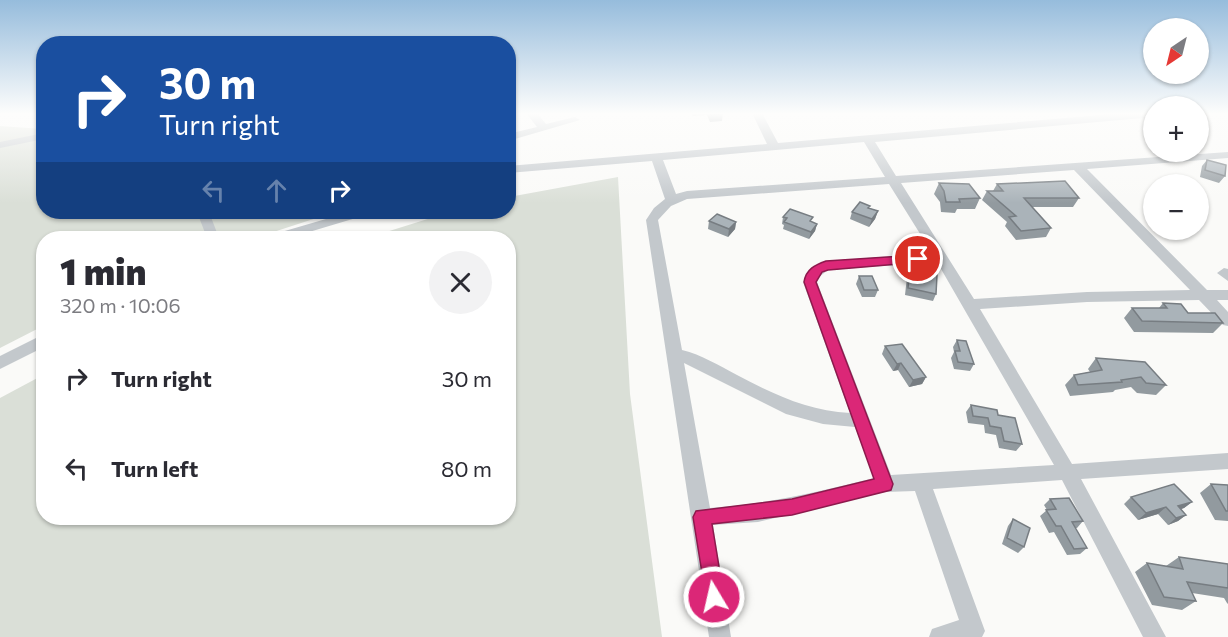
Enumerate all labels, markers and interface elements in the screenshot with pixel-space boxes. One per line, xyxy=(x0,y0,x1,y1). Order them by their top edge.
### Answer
north arrow xyxy=(1143,18,1209,84)
map controls xyxy=(1143,18,1209,240)
text: 30 m xyxy=(159,56,256,108)
icon: right xyxy=(60,60,138,138)
button: + xyxy=(1143,96,1209,162)
text: Turn right xyxy=(159,108,279,141)
icon: left xyxy=(197,174,230,207)
icon: ahead xyxy=(260,174,293,207)
icon: right xyxy=(323,174,356,207)
button: − xyxy=(1143,174,1209,240)
pin xyxy=(892,233,943,284)
icon: arrive xyxy=(901,242,934,275)
text: 1 min xyxy=(60,248,146,292)
button: close xyxy=(429,251,492,314)
text: 320 m · 10:06 xyxy=(60,293,181,317)
icon: right xyxy=(60,362,93,395)
text: Turn right xyxy=(111,365,212,392)
text: 30 m xyxy=(442,365,492,392)
icon: left xyxy=(60,452,93,485)
text: Turn left xyxy=(111,455,198,482)
text: 80 m xyxy=(441,455,492,482)
position arrow xyxy=(682,565,746,629)

